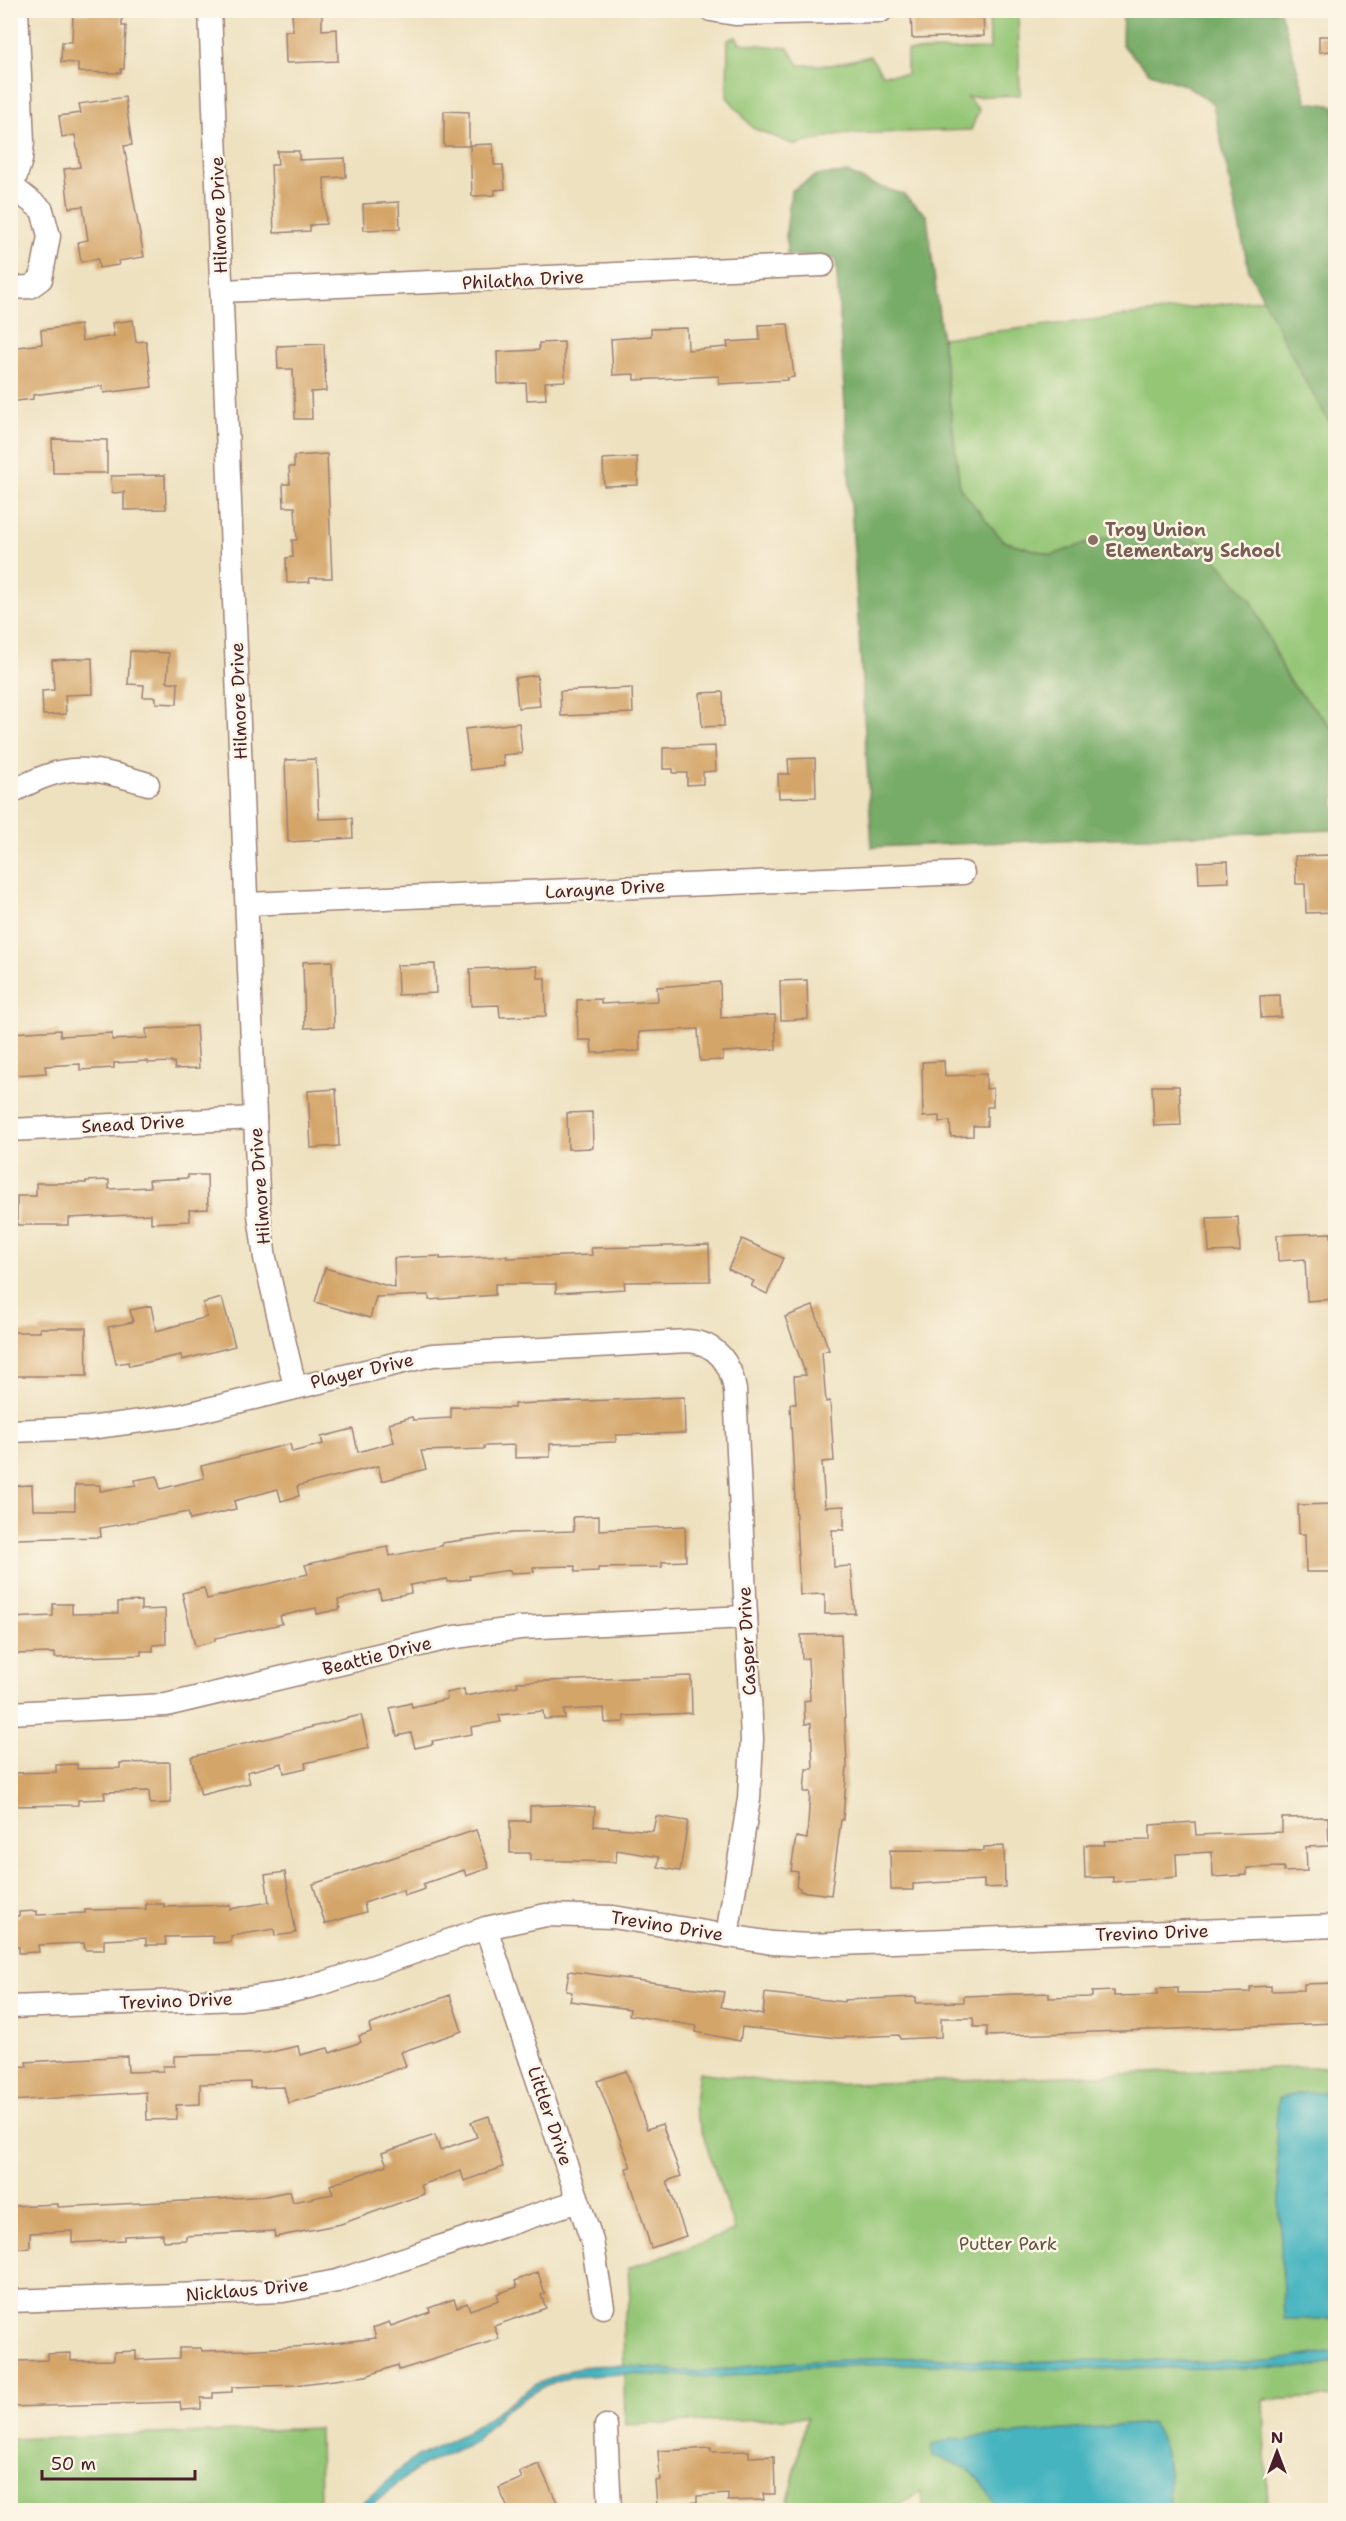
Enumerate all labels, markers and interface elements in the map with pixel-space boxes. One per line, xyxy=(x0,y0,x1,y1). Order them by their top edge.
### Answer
street label: Hilmore Drive xyxy=(205,156,233,274)
street label: Philatha Drive xyxy=(461,265,585,295)
place label: Troy Union Elementary School xyxy=(1105,518,1281,563)
marker: Troy Union Elementary School xyxy=(1086,533,1100,547)
street label: Hilmore Drive xyxy=(225,642,253,760)
street label: Larayne Drive xyxy=(544,874,666,904)
street label: Snead Drive xyxy=(81,1109,185,1139)
street label: Hilmore Drive xyxy=(244,1127,276,1245)
street label: Player Drive xyxy=(308,1347,416,1395)
street label: Casper Drive xyxy=(732,1586,762,1696)
street label: Beattie Drive xyxy=(320,1631,434,1681)
street label: Trevino Drive xyxy=(609,1905,725,1947)
street label: Trevino Drive xyxy=(1095,1919,1209,1947)
street label: Trevino Drive xyxy=(119,1987,233,2015)
street label: Littler Drive xyxy=(522,2063,578,2169)
park label: Putter Park xyxy=(959,2232,1057,2256)
street label: Nicklaus Drive xyxy=(185,2273,309,2307)
north arrow xyxy=(1247,2422,1307,2482)
text: N xyxy=(1271,2427,1283,2448)
scale bar xyxy=(42,2443,195,2481)
text: 50 m xyxy=(51,2452,96,2476)

